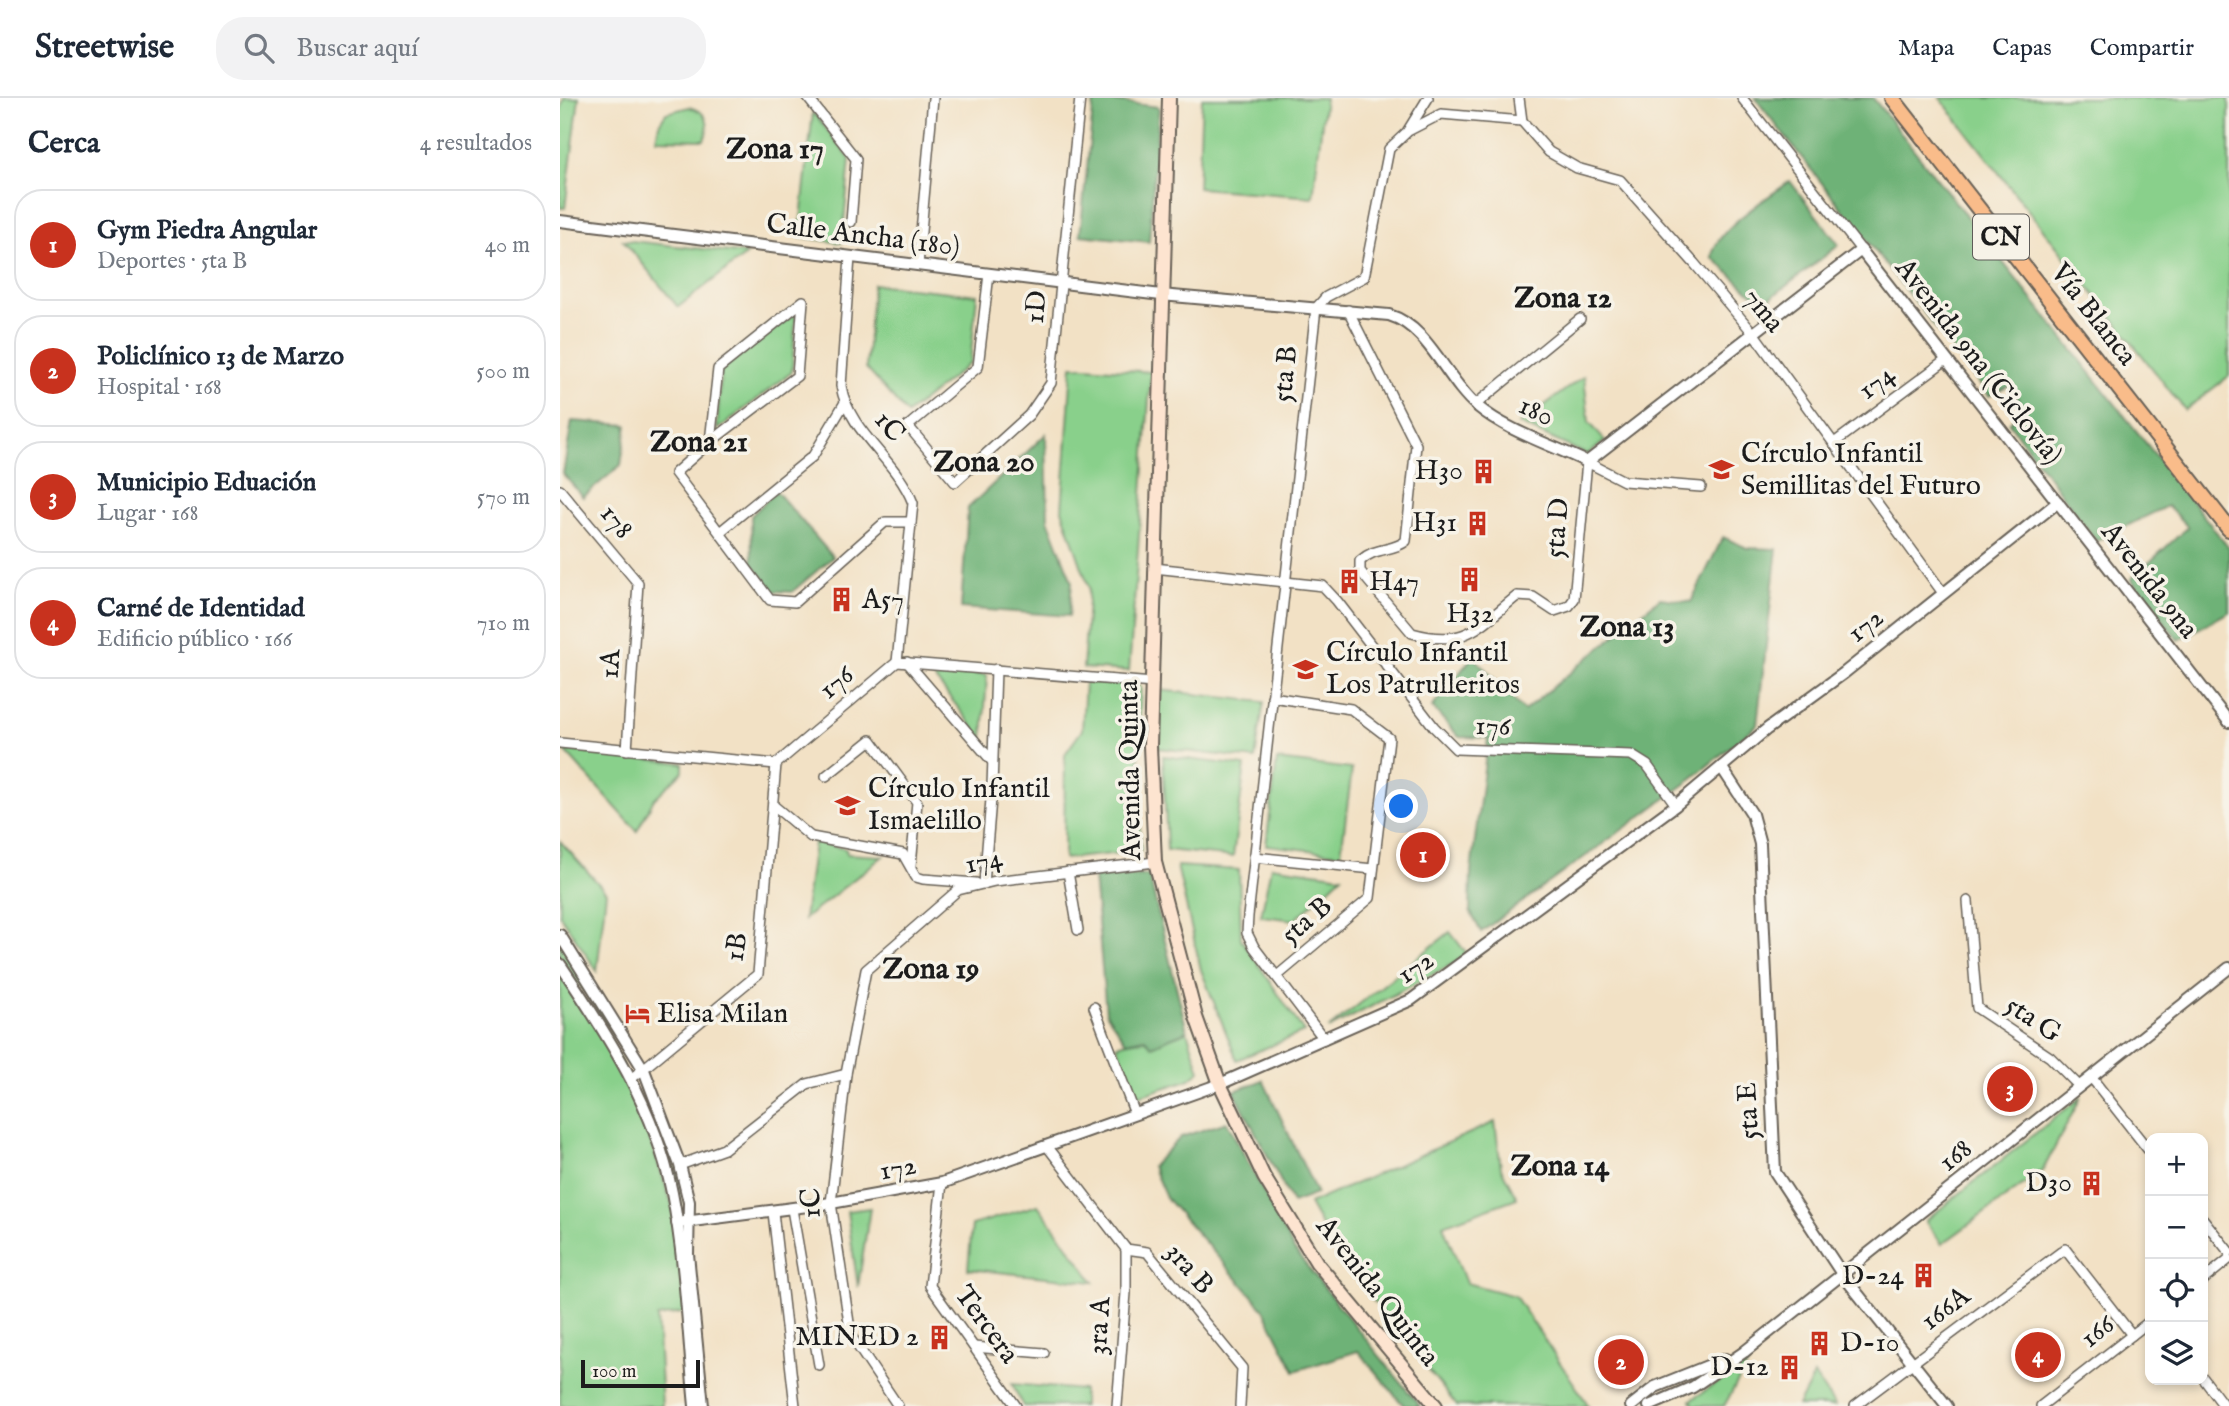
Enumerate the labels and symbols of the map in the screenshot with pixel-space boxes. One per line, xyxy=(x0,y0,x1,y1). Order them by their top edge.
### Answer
district label: Zona 17 xyxy=(726,131,824,169)
street label: Calle Ancha (180) xyxy=(764,207,962,265)
road number: CN xyxy=(1973,214,2029,260)
street label: Avenida 9na (Ciclovía) xyxy=(1886,251,2069,472)
street label: Vía Blanca xyxy=(2041,256,2144,374)
district label: Zona 12 xyxy=(1514,280,1612,318)
street label: 7ma xyxy=(1735,282,1792,341)
street label: 1D xyxy=(1018,289,1056,325)
street label: 5ta B xyxy=(1266,344,1306,404)
street label: 174 xyxy=(1852,358,1903,408)
street label: 180 xyxy=(1513,389,1559,435)
street label: 1C xyxy=(866,404,912,450)
district label: Zona 21 xyxy=(650,424,748,462)
place label: Círculo Infantil Semillitas del Futuro xyxy=(1741,437,1981,504)
district label: Zona 20 xyxy=(933,444,1035,482)
place label: H30 xyxy=(1415,454,1463,489)
school or university icon: Círculo Infantil Semillitas del Futuro xyxy=(1707,456,1735,484)
building icon: H30 xyxy=(1469,457,1497,485)
street label: 5ta D xyxy=(1538,496,1578,560)
street label: 178 xyxy=(592,498,640,546)
place label: H31 xyxy=(1412,506,1457,541)
building icon: H31 xyxy=(1463,509,1491,537)
street label: Avenida 9na xyxy=(2092,515,2206,647)
place label: H47 xyxy=(1369,565,1419,600)
building icon: H32 xyxy=(1456,566,1484,594)
building icon: H47 xyxy=(1335,568,1363,596)
place label: A57 xyxy=(861,583,904,618)
building icon: A57 xyxy=(828,586,856,614)
place label: H32 xyxy=(1446,597,1494,632)
street label: 172 xyxy=(1841,601,1891,651)
district label: Zona 13 xyxy=(1580,609,1675,647)
place label: Círculo Infantil Los Patrulleritos xyxy=(1326,636,1520,703)
street label: 1A xyxy=(593,647,630,680)
school or university icon: Círculo Infantil Los Patrulleritos xyxy=(1292,655,1320,683)
street label: 176 xyxy=(812,657,863,708)
street label: Avenida Quinta xyxy=(1112,679,1150,861)
street label: 176 xyxy=(1475,709,1512,745)
place label: Círculo Infantil Ismaelillo xyxy=(868,772,1050,839)
your location xyxy=(1384,789,1418,823)
school or university icon: Círculo Infantil Ismaelillo xyxy=(834,791,862,819)
pin: 1 xyxy=(1400,829,1446,881)
street label: 174 xyxy=(962,841,1006,883)
street label: 5ta B xyxy=(1274,889,1340,953)
street label: 1B xyxy=(717,930,757,964)
street label: 172 xyxy=(1391,943,1441,993)
district label: Zona 19 xyxy=(883,951,979,989)
street label: 5ta G xyxy=(1998,989,2068,1052)
place label: Elisa Milan xyxy=(657,997,788,1032)
hotel icon: Elisa Milan xyxy=(623,1000,651,1028)
pin: 3 xyxy=(1987,1063,2033,1115)
street label: 5ta E xyxy=(1730,1081,1768,1141)
street label: 168 xyxy=(1932,1132,1980,1180)
street label: 172 xyxy=(877,1148,919,1190)
district label: Zona 14 xyxy=(1511,1148,1610,1186)
place label: D30 xyxy=(2025,1166,2072,1201)
building icon: D30 xyxy=(2078,1169,2106,1197)
street label: 1C xyxy=(794,1187,830,1219)
street label: Avenida Quinta xyxy=(1307,1209,1447,1375)
street label: 3ra B xyxy=(1157,1236,1221,1302)
place label: D-24 xyxy=(1842,1259,1904,1294)
building icon: D-24 xyxy=(1910,1262,1938,1290)
street label: 166A xyxy=(1914,1278,1979,1339)
street label: Tercera xyxy=(946,1279,1027,1372)
street label: 3ra A xyxy=(1081,1295,1120,1356)
street label: 166 xyxy=(2074,1307,2123,1356)
place label: MINED 2 xyxy=(795,1320,919,1355)
building icon: MINED 2 xyxy=(925,1323,953,1351)
place label: D-10 xyxy=(1840,1326,1900,1361)
building icon: D-10 xyxy=(1806,1329,1834,1357)
pin: 4 xyxy=(2015,1329,2061,1381)
pin: 2 xyxy=(1598,1336,1644,1388)
place label: D-12 xyxy=(1710,1350,1769,1385)
building icon: D-12 xyxy=(1775,1353,1803,1381)
scale bar xyxy=(581,1357,700,1389)

